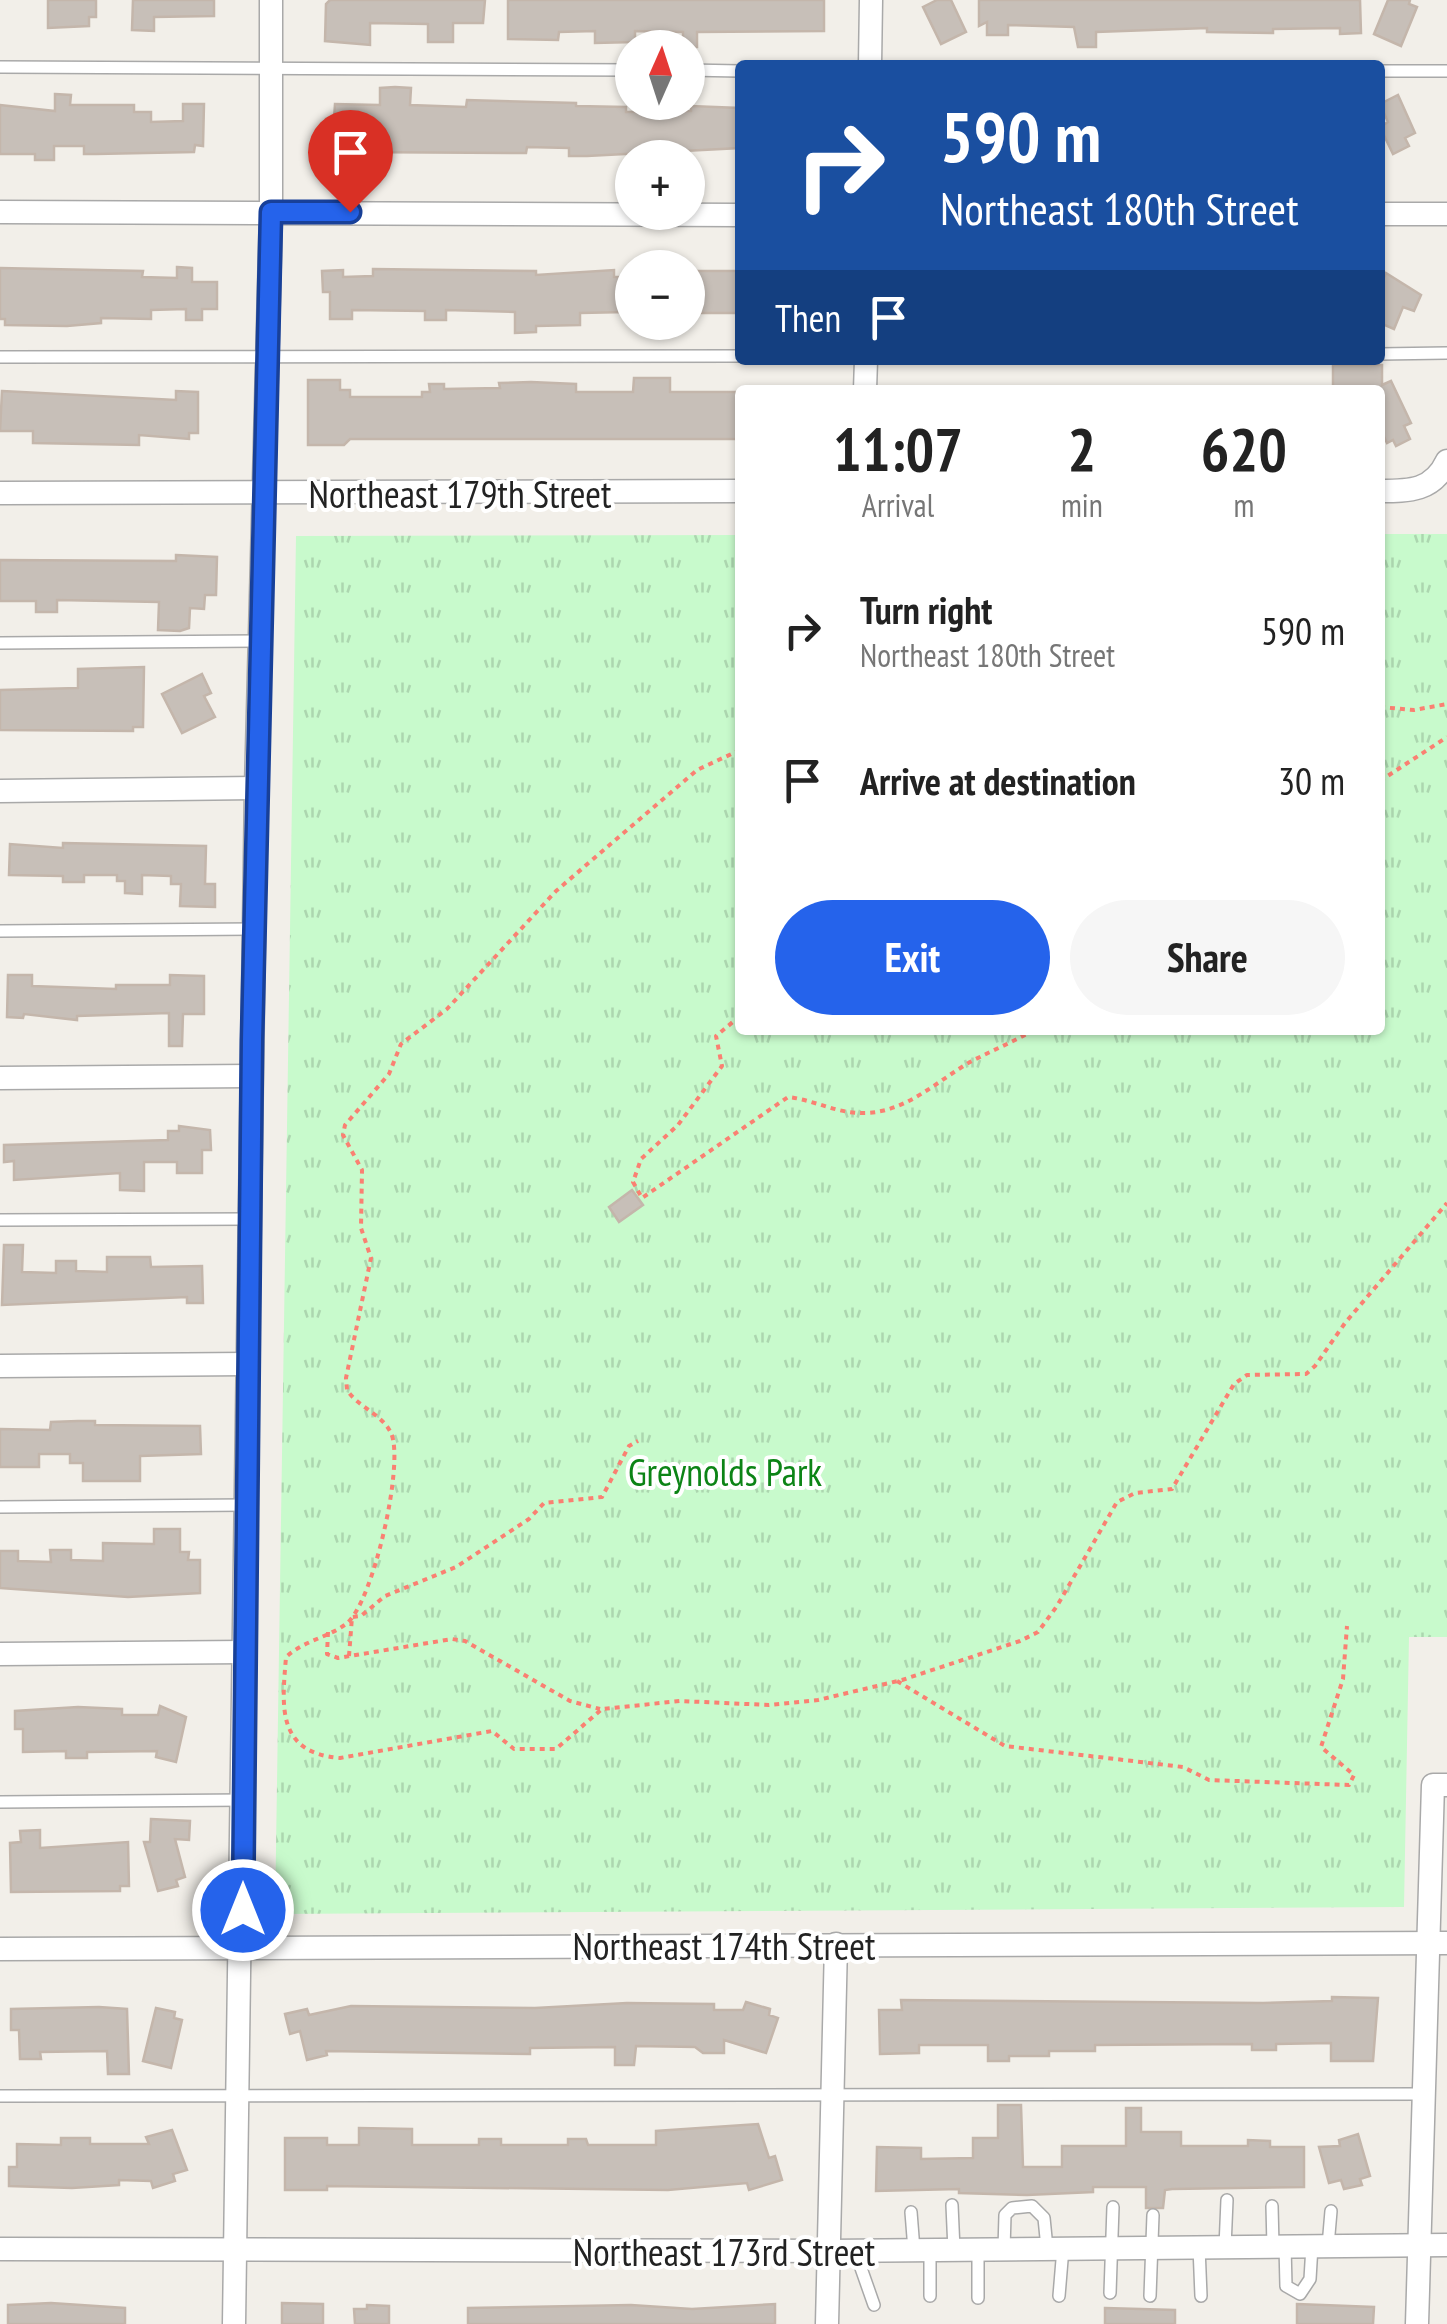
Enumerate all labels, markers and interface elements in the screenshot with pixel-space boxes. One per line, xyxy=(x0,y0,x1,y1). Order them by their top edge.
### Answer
north arrow xyxy=(615,30,705,120)
map controls xyxy=(615,30,705,340)
text: 590 m xyxy=(940,91,1101,181)
icon: right xyxy=(775,100,905,230)
pin xyxy=(308,110,393,213)
icon: arrive xyxy=(323,125,378,180)
button: + xyxy=(615,140,705,230)
text: Northeast 180th Street xyxy=(940,179,1299,237)
button: − xyxy=(615,250,705,340)
icon: arrive xyxy=(861,290,916,345)
text: Then xyxy=(775,293,841,342)
text: 11:07 xyxy=(833,410,963,488)
text: 2 xyxy=(1068,410,1096,488)
text: 620 xyxy=(1201,410,1287,488)
street label: Northeast 179th Street xyxy=(309,469,612,518)
text: Arrival xyxy=(862,484,934,526)
text: min xyxy=(1061,484,1103,526)
text: m xyxy=(1233,484,1254,526)
text: Turn right xyxy=(860,585,992,634)
icon: right xyxy=(775,603,830,658)
text: 590 m xyxy=(1261,606,1345,655)
text: Northeast 180th Street xyxy=(860,634,1115,676)
icon: arrive xyxy=(775,753,830,808)
text: Arrive at destination xyxy=(860,756,1136,805)
text: 30 m xyxy=(1278,756,1345,805)
button: Exit xyxy=(775,900,1050,1015)
button: Share xyxy=(1070,900,1345,1015)
park label: Greynolds Park xyxy=(628,1447,822,1496)
position arrow xyxy=(191,1858,295,1962)
street label: Northeast 174th Street xyxy=(573,1921,876,1970)
street label: Northeast 173rd Street xyxy=(573,2227,876,2276)

